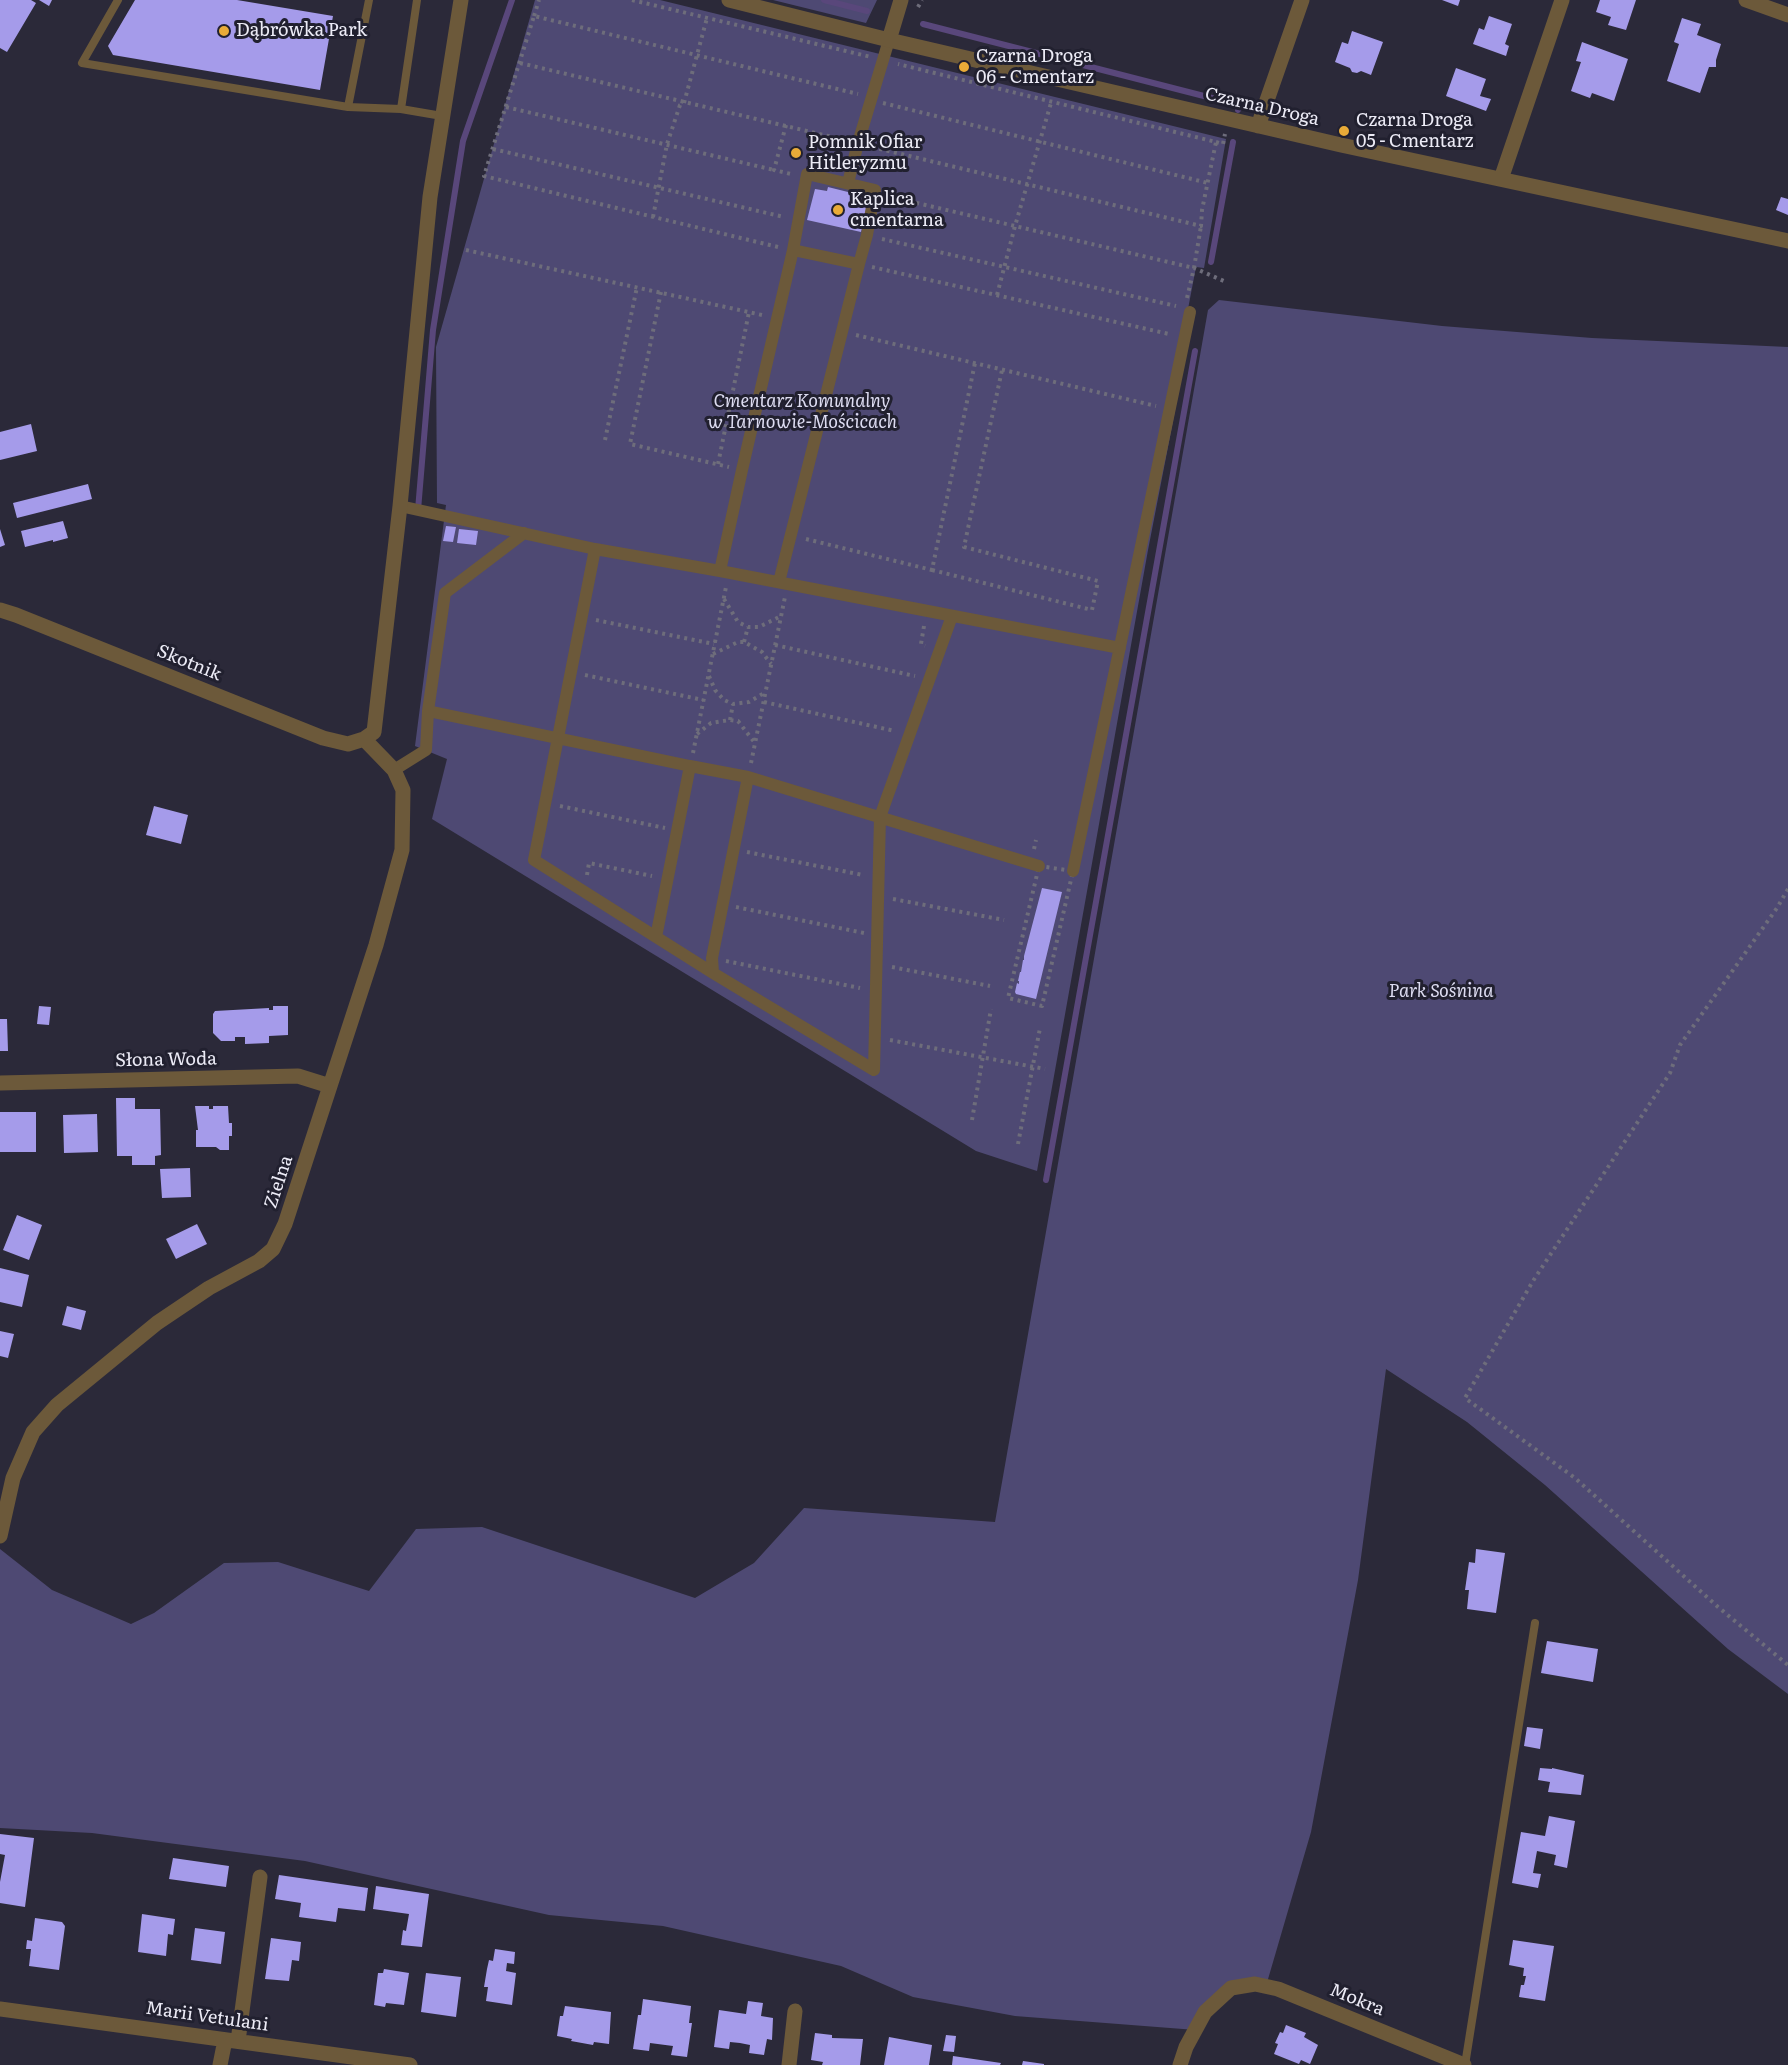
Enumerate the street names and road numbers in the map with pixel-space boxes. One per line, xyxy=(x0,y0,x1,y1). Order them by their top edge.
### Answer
street label: Czarna Droga xyxy=(1203,83,1321,131)
street label: Skotnik xyxy=(154,640,224,686)
street label: Słona Woda xyxy=(115,1048,217,1072)
street label: Zielna xyxy=(260,1153,298,1211)
street label: Mokra xyxy=(1327,1979,1387,2021)
street label: Marii Vetulani xyxy=(144,1998,270,2036)

